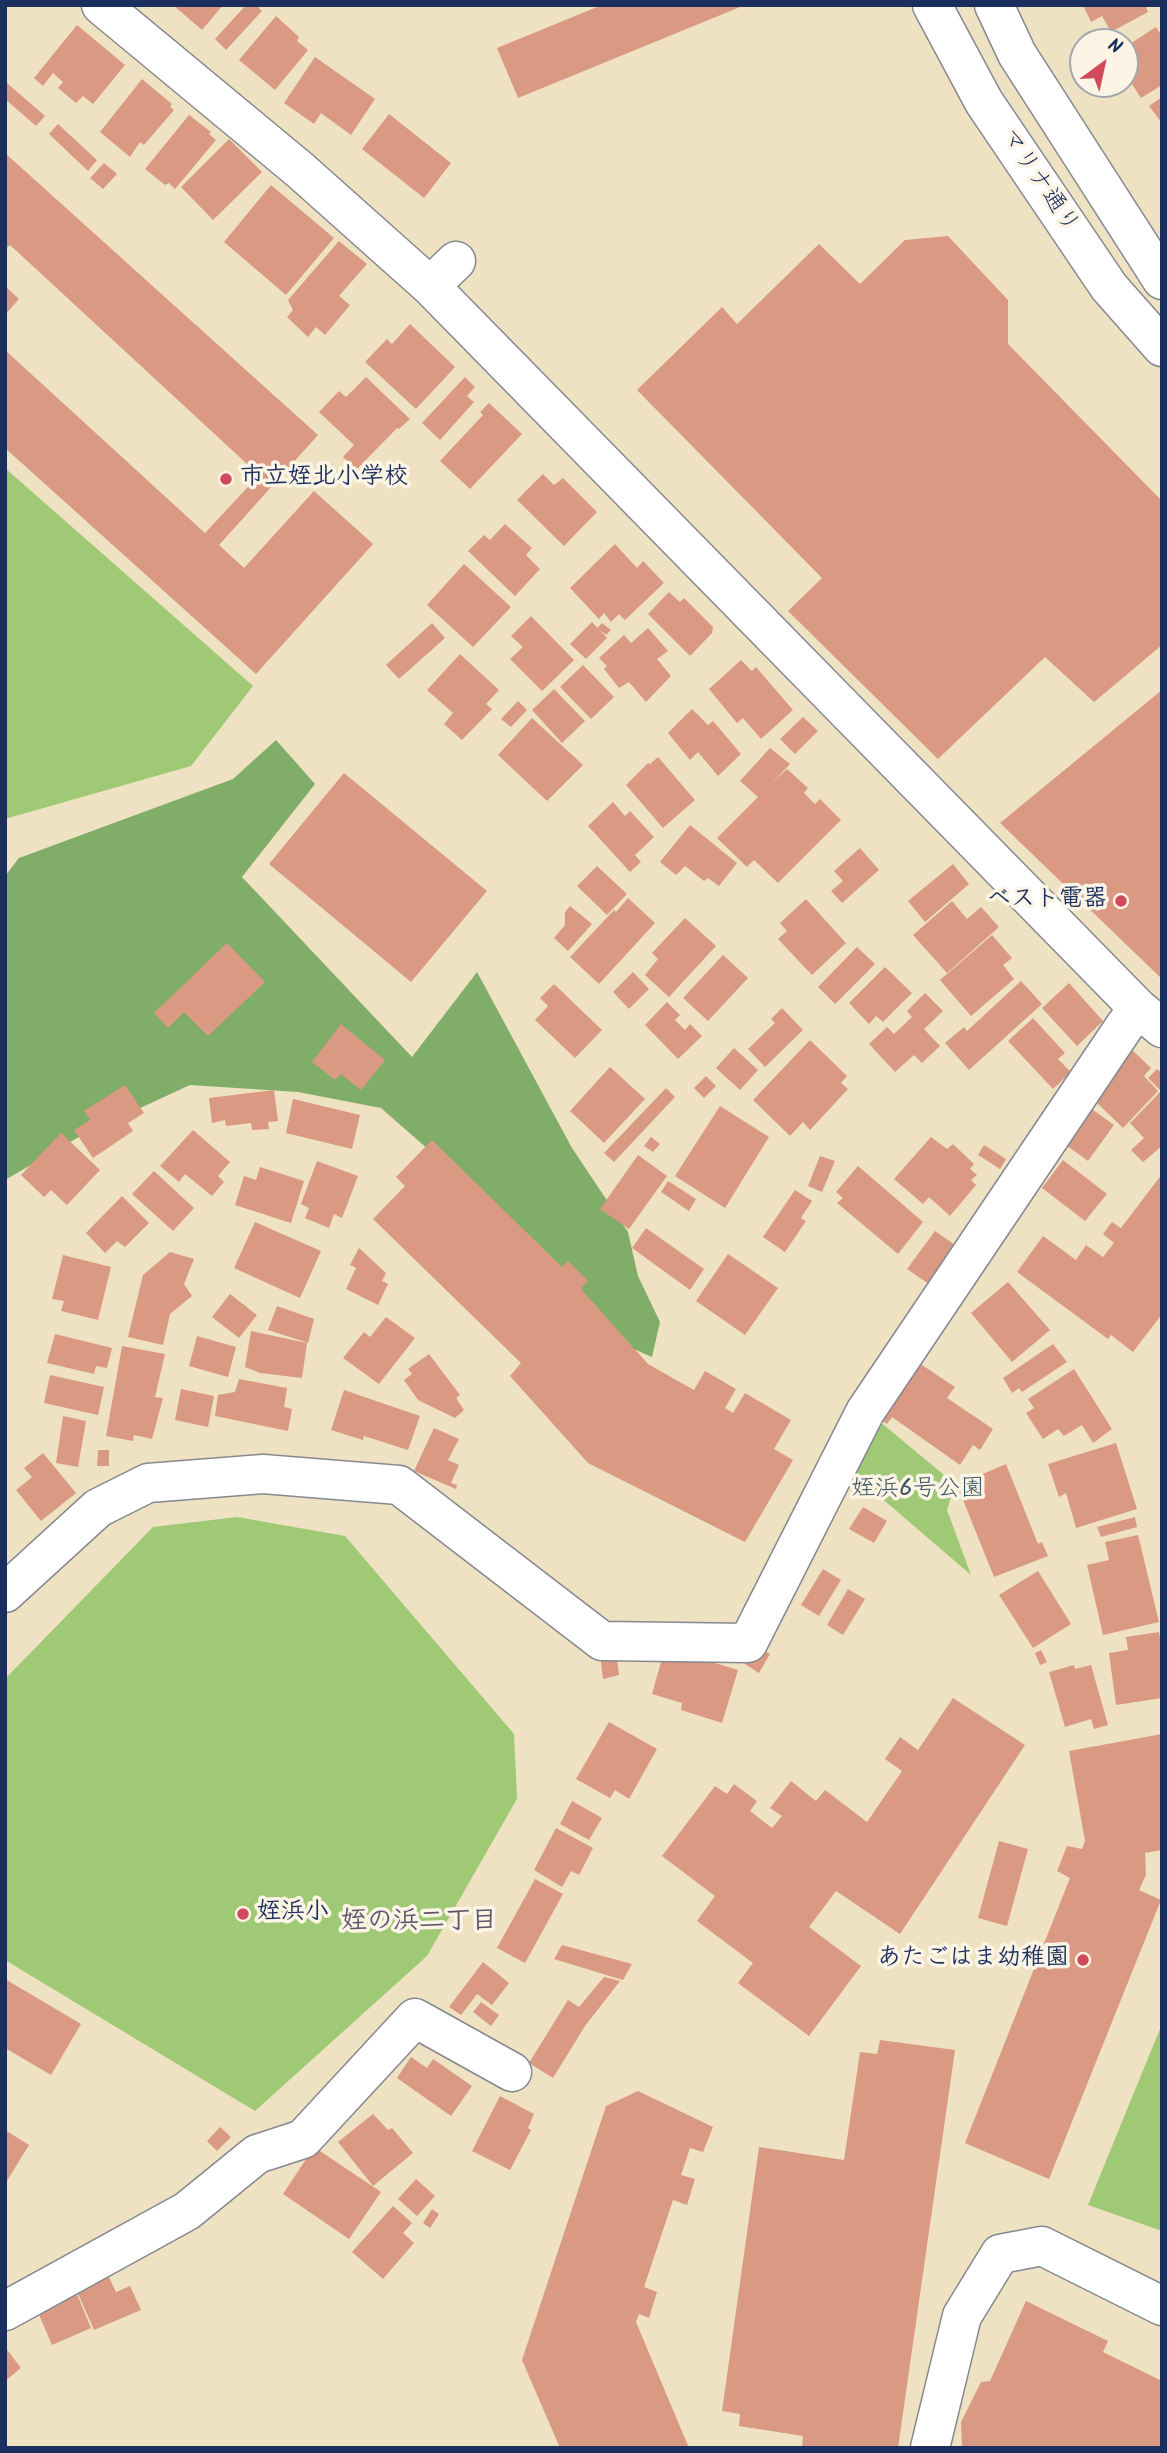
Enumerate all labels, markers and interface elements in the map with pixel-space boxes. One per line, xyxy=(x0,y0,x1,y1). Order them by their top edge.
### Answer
north arrow xyxy=(1069,28,1139,98)
text: N xyxy=(1101,31,1128,63)
street label: マリナ通り xyxy=(993,124,1083,240)
place label: 市立姪北小学校 xyxy=(240,465,408,493)
marker: 市立姪北小学校 xyxy=(218,471,234,487)
place label: ベスト電器 xyxy=(987,887,1107,915)
marker: ベスト電器 xyxy=(1113,893,1129,909)
park label: 姪浜6号公園 xyxy=(851,1477,985,1505)
place label: 姪浜小 xyxy=(257,1900,329,1928)
marker: 姪浜小 xyxy=(235,1906,251,1922)
district label: 姪の浜二丁目 xyxy=(341,1908,497,1940)
place label: あたごはま幼稚園 xyxy=(877,1946,1069,1974)
marker: あたごはま幼稚園 xyxy=(1075,1952,1091,1968)

